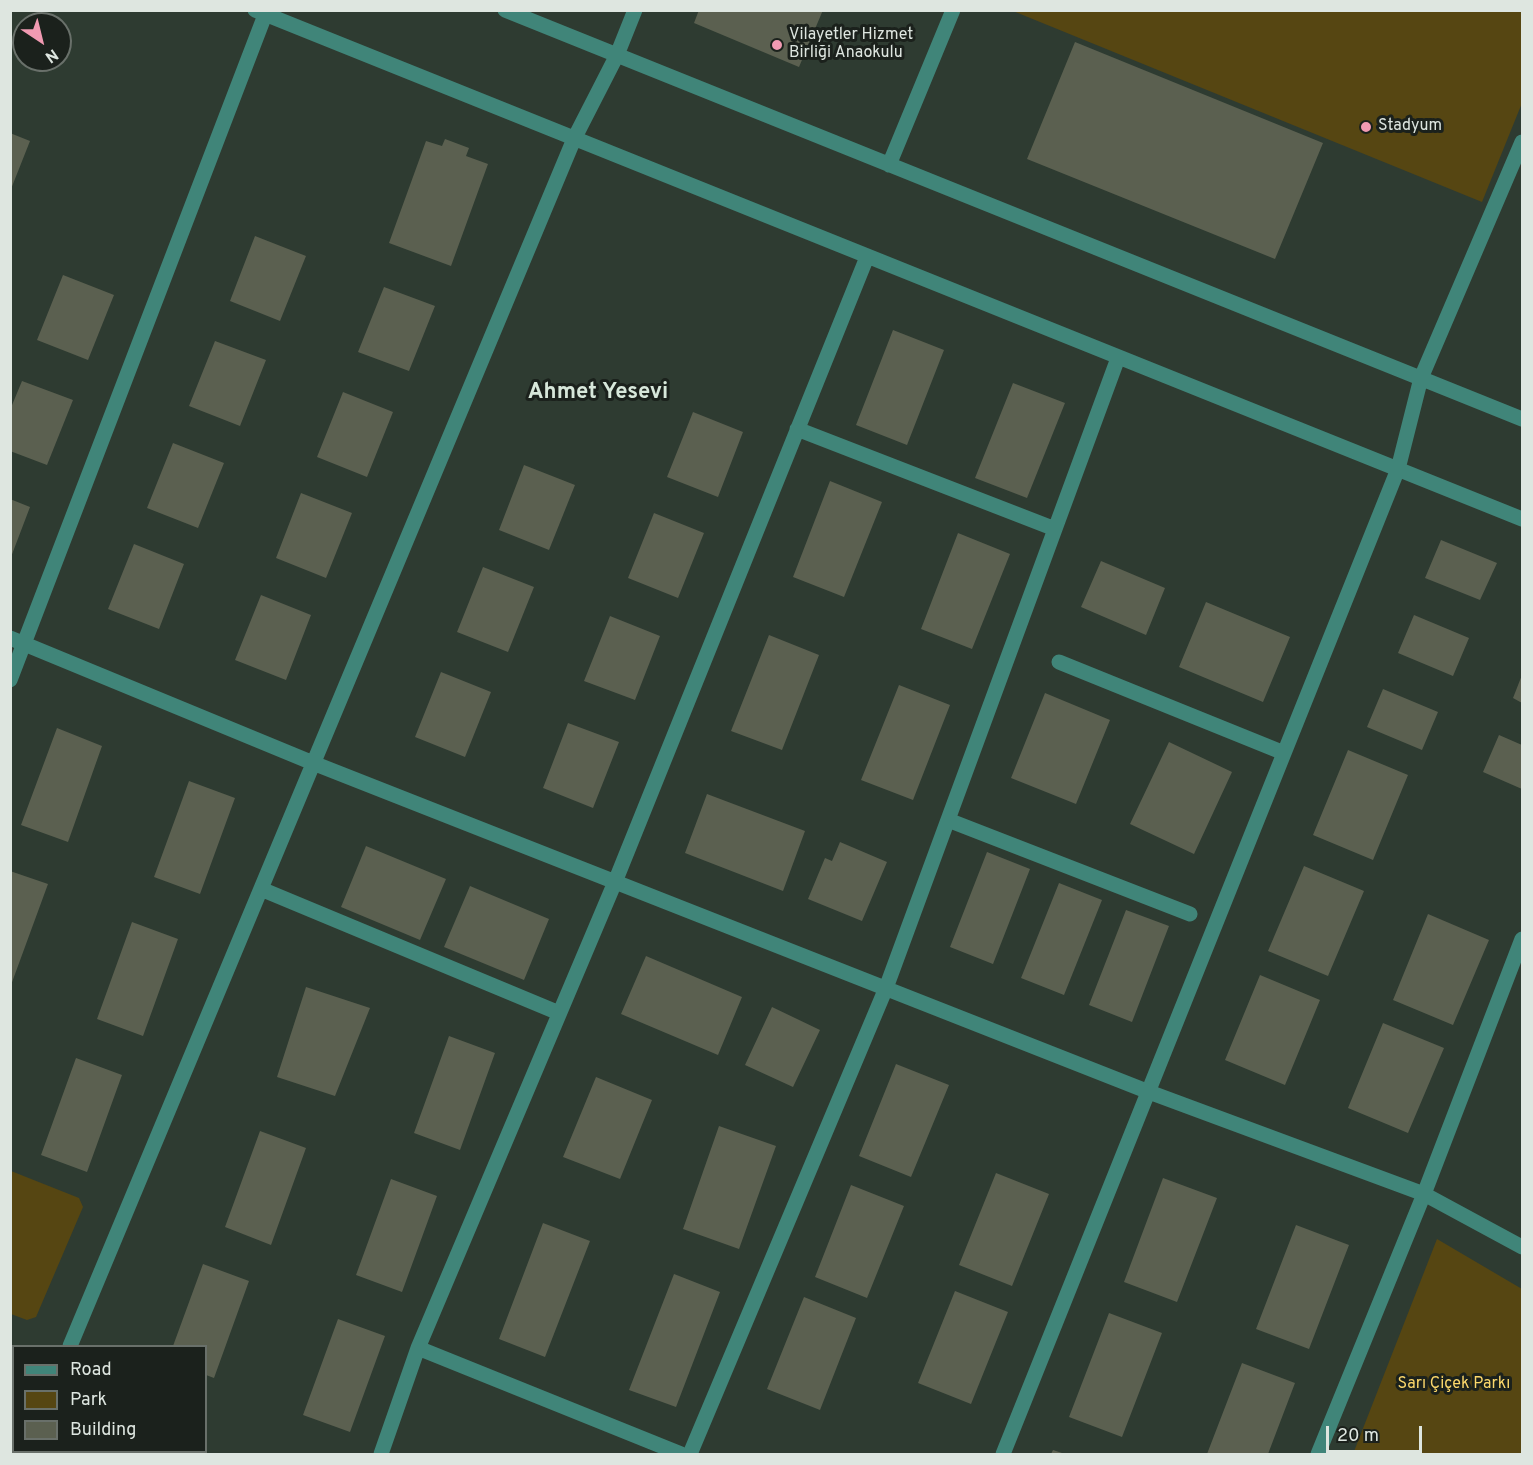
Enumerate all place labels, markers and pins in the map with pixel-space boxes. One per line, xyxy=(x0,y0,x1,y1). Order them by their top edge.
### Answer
place label: Vilayetler Hizmet Birliği Anaokulu xyxy=(789,26,913,64)
marker: Vilayetler Hizmet Birliği Anaokulu xyxy=(770,38,784,52)
place label: Stadyum xyxy=(1378,117,1442,137)
marker: Stadyum xyxy=(1359,120,1373,134)

